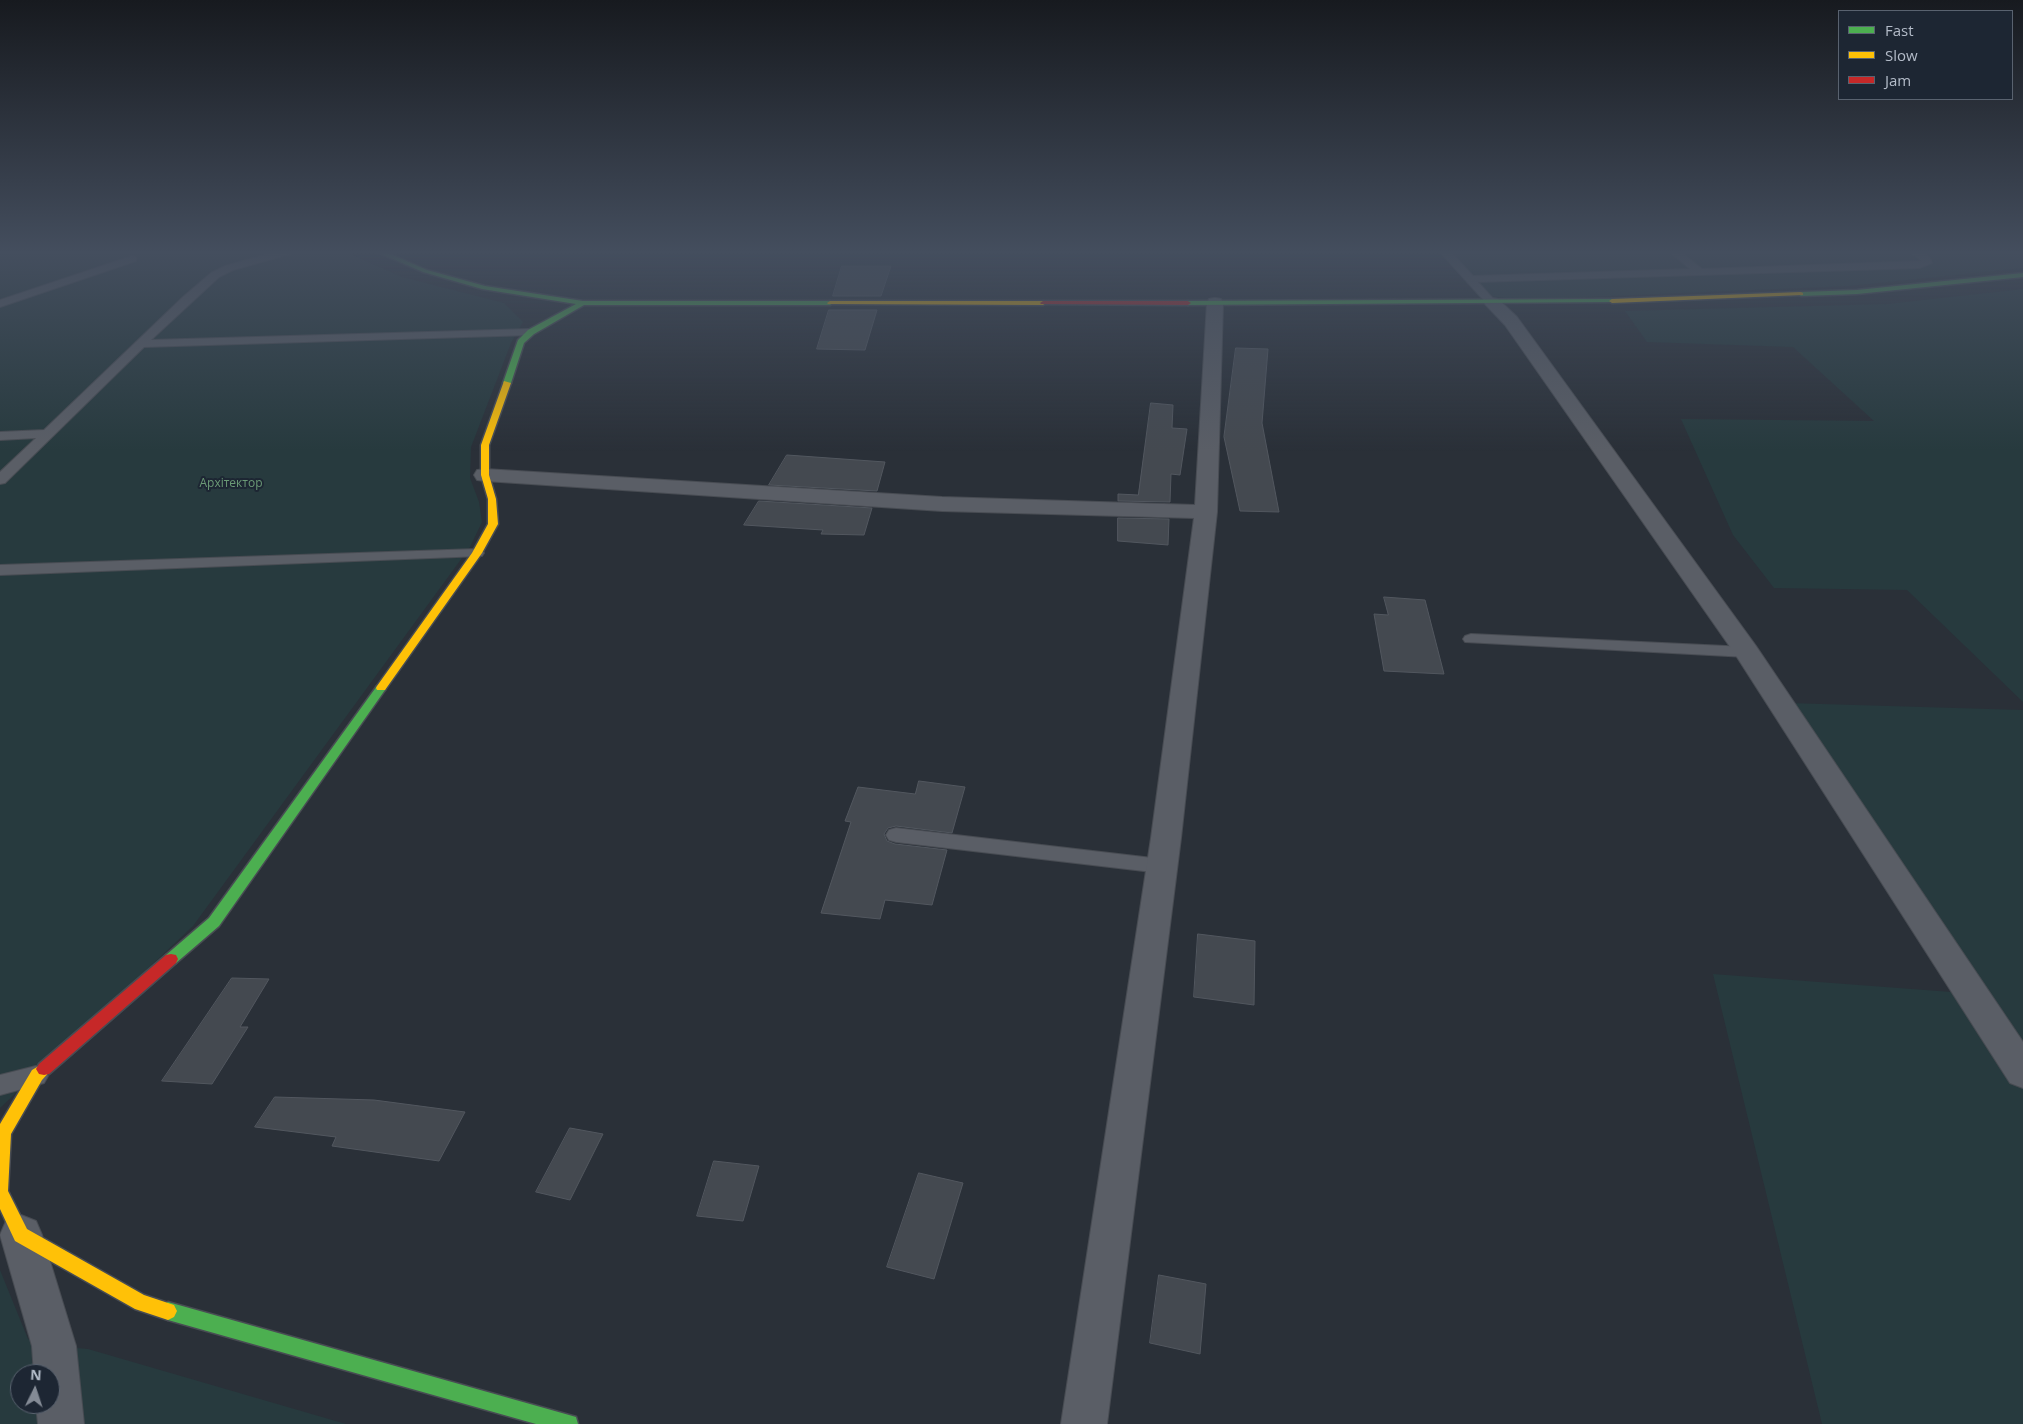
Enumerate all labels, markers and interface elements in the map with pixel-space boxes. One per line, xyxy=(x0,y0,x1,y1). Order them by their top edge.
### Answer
legend xyxy=(1838,10,2013,100)
text: Fast xyxy=(1885,20,1914,40)
text: Slow xyxy=(1885,45,1918,65)
text: Jam xyxy=(1885,70,1911,90)
park label: Архітектор xyxy=(199,477,263,491)
north arrow xyxy=(10,1364,60,1414)
text: N xyxy=(30,1365,42,1384)

